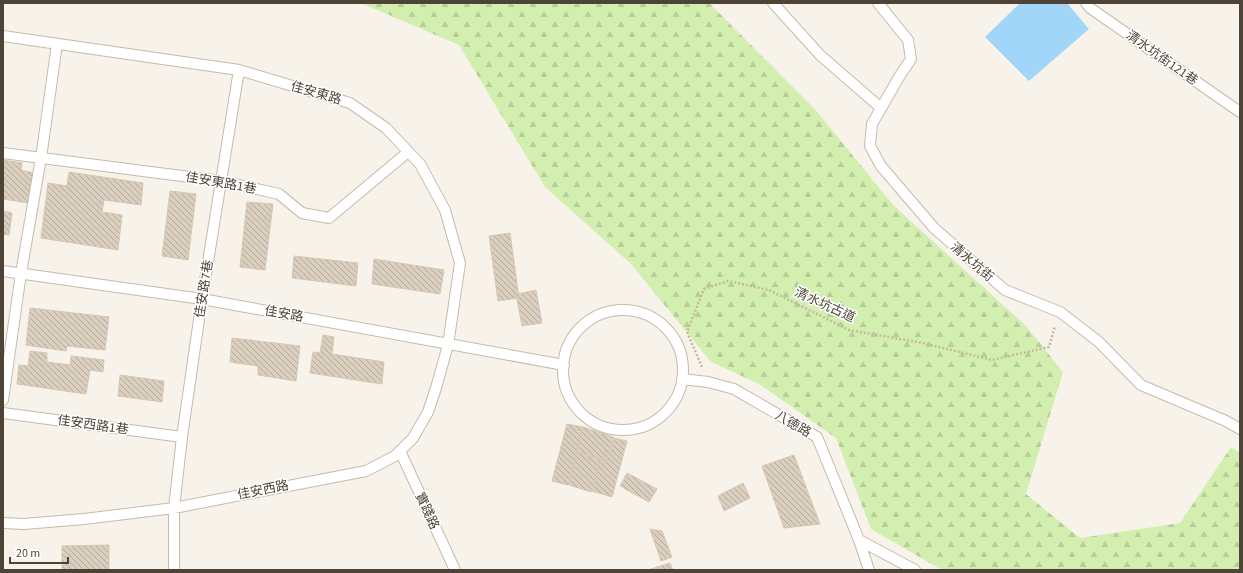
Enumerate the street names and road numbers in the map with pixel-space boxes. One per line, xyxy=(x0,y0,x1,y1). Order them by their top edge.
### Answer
street label: 清水坑街121巷 xyxy=(1122,26,1202,90)
street label: 佳安東路 xyxy=(289,77,343,109)
street label: 佳安東路1巷 xyxy=(184,168,258,198)
street label: 清水坑街 xyxy=(946,238,998,286)
street label: 佳安路7巷 xyxy=(191,259,217,319)
street label: 清水坑古道 xyxy=(792,283,858,327)
street label: 佳安路 xyxy=(263,302,305,326)
street label: 八德路 xyxy=(772,406,814,442)
street label: 佳安西路1巷 xyxy=(56,411,130,439)
street label: 佳安西路 xyxy=(236,476,290,504)
street label: 實踐路 xyxy=(411,490,443,532)

